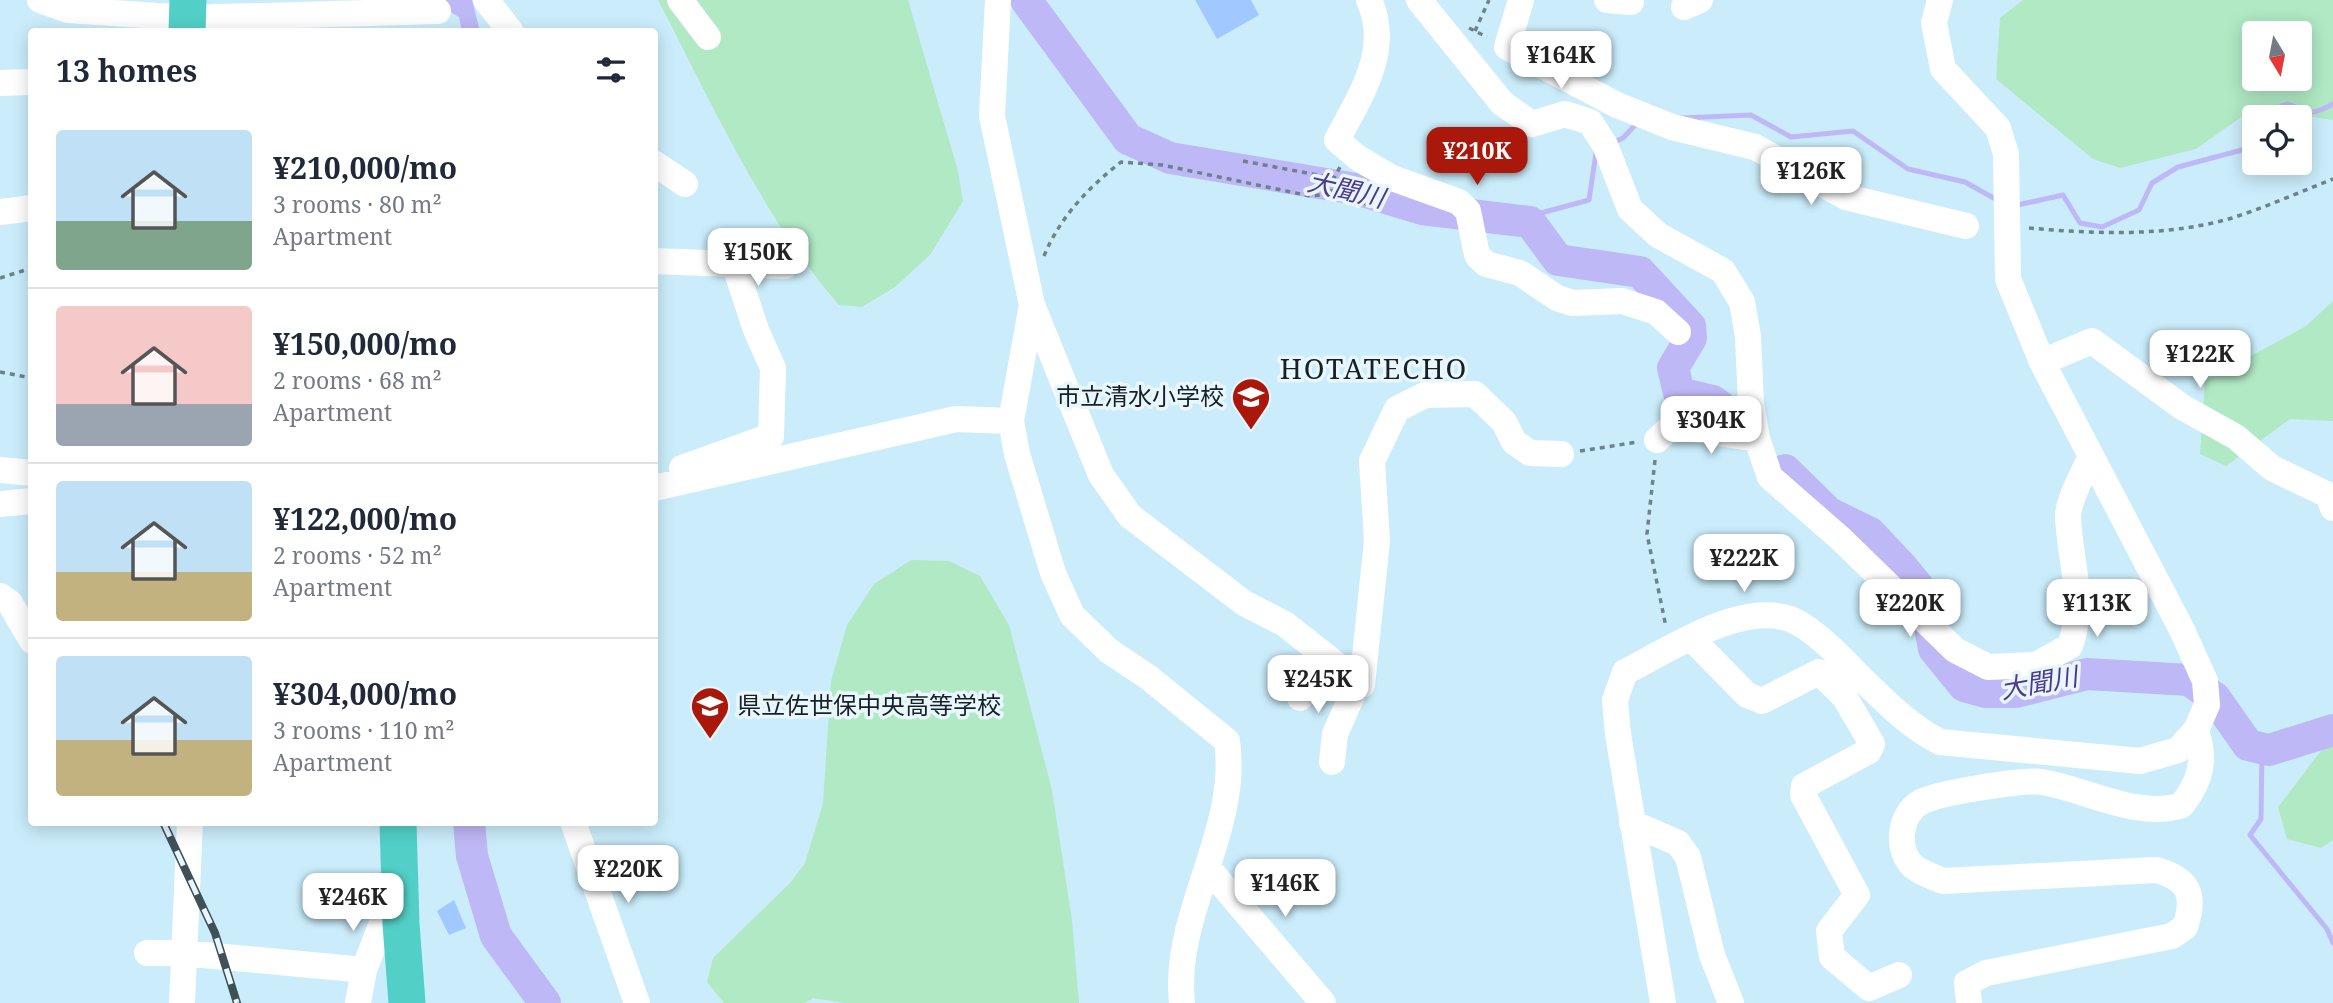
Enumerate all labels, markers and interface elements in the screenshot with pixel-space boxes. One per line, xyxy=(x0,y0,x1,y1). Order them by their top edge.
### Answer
north arrow xyxy=(2242,21,2312,91)
map controls xyxy=(2242,21,2312,175)
pin: ¥164K xyxy=(1512,32,1610,91)
text: ¥164K xyxy=(1527,38,1595,70)
text: 13 homes xyxy=(56,50,197,91)
icon: filters xyxy=(592,51,630,89)
button: locate xyxy=(2242,105,2312,175)
pin: ¥210K xyxy=(1428,128,1526,187)
text: ¥210K xyxy=(1443,134,1511,166)
text: ¥210,000/mo xyxy=(273,147,457,188)
pin: ¥126K xyxy=(1762,148,1860,207)
text: ¥126K xyxy=(1777,154,1845,186)
icon: home xyxy=(112,158,196,242)
water label: 大聞川 xyxy=(1304,163,1391,216)
text: 3 rooms · 80 m² xyxy=(273,188,442,220)
text: Apartment xyxy=(273,220,392,252)
pin: ¥150K xyxy=(709,229,807,288)
text: ¥150K xyxy=(724,235,792,267)
text: ¥150,000/mo xyxy=(273,323,457,364)
pin: ¥122K xyxy=(2151,330,2249,390)
icon: home xyxy=(112,334,196,418)
text: ¥122K xyxy=(2166,337,2234,369)
district label: HOTATECHO xyxy=(1280,349,1468,387)
text: 2 rooms · 68 m² xyxy=(273,364,442,396)
school or university icon: 市立清水小学校 xyxy=(1230,376,1272,431)
place label: 市立清水小学校 xyxy=(1056,379,1224,412)
text: Apartment xyxy=(273,396,392,428)
pin: ¥304K xyxy=(1662,396,1760,456)
text: ¥304K xyxy=(1677,403,1745,435)
text: ¥122,000/mo xyxy=(273,498,457,539)
icon: home xyxy=(112,509,196,593)
pin: ¥222K xyxy=(1695,534,1793,594)
text: 2 rooms · 52 m² xyxy=(273,539,442,571)
text: ¥222K xyxy=(1710,541,1778,573)
text: Apartment xyxy=(273,571,392,603)
pin: ¥220K xyxy=(1861,580,1959,639)
pin: ¥113K xyxy=(2048,580,2146,639)
text: ¥220K xyxy=(1876,586,1944,618)
text: ¥113K xyxy=(2063,586,2131,618)
pin: ¥245K xyxy=(1269,656,1367,715)
water label: 大聞川 xyxy=(1997,657,2083,707)
text: ¥245K xyxy=(1284,662,1352,694)
text: ¥304,000/mo xyxy=(273,673,457,714)
icon: home xyxy=(112,684,196,768)
school or university icon: 県立佐世保中央高等学校 xyxy=(689,685,731,740)
place label: 県立佐世保中央高等学校 xyxy=(737,688,1001,721)
text: 3 rooms · 110 m² xyxy=(273,714,455,746)
text: Apartment xyxy=(273,746,392,778)
pin: ¥220K xyxy=(579,846,677,905)
text: ¥220K xyxy=(594,852,662,884)
pin: ¥146K xyxy=(1236,860,1334,919)
text: ¥146K xyxy=(1251,866,1319,898)
pin: ¥246K xyxy=(304,874,402,933)
text: ¥246K xyxy=(319,880,387,912)

